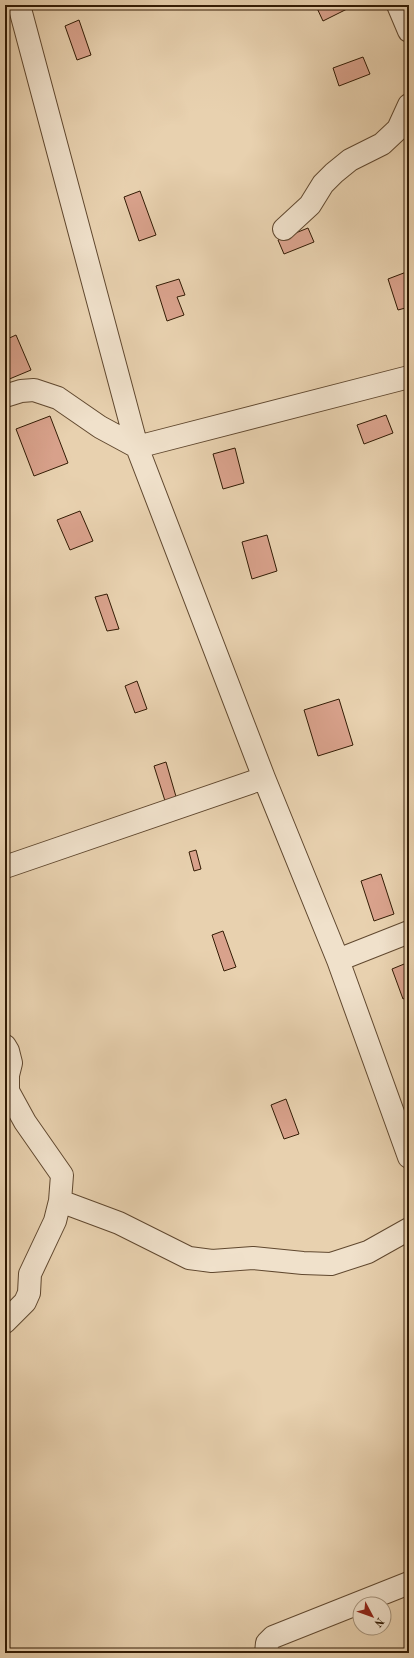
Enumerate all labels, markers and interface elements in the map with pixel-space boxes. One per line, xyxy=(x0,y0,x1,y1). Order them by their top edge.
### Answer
north arrow xyxy=(352,1596,392,1636)
text: N xyxy=(371,1615,385,1629)

